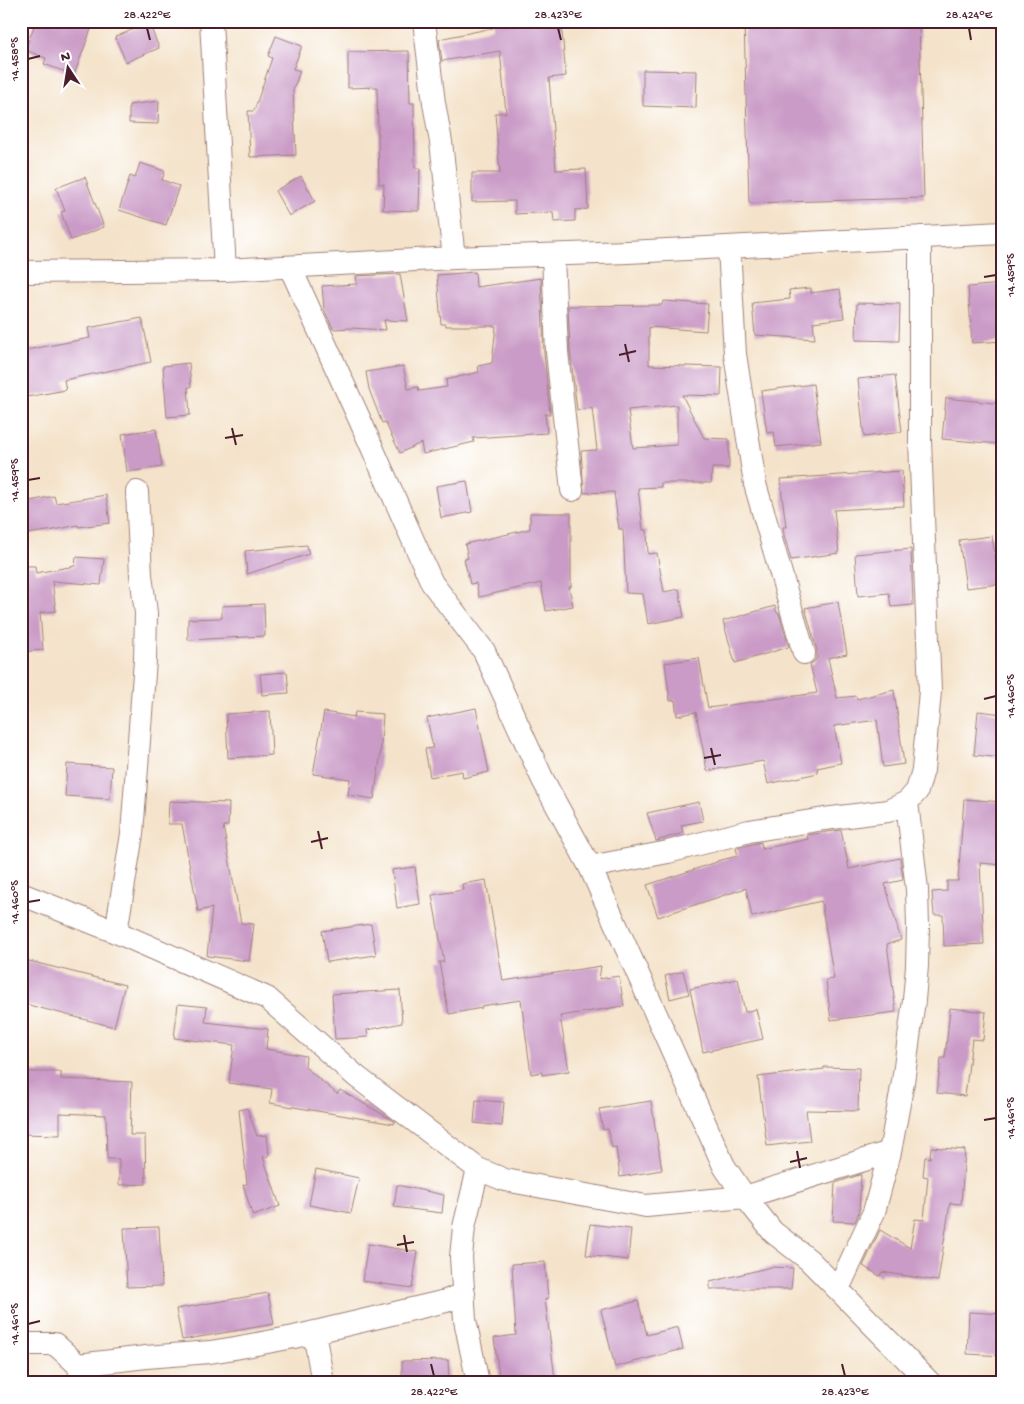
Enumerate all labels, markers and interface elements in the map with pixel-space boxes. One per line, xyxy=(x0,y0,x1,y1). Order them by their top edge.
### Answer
text: 28.422°E xyxy=(124,9,171,23)
text: 28.423°E xyxy=(535,9,582,23)
text: 28.424°E xyxy=(946,9,993,23)
text: 14.458°S xyxy=(9,37,23,82)
north arrow xyxy=(42,42,92,92)
text: N xyxy=(60,48,72,67)
text: 14.459°S xyxy=(1005,253,1019,298)
text: 14.459°S xyxy=(9,458,23,503)
text: 14.460°S xyxy=(1005,674,1019,719)
text: 14.460°S xyxy=(9,880,23,925)
text: 14.461°S xyxy=(1005,1097,1019,1140)
text: 14.461°S xyxy=(9,1303,23,1346)
text: 28.422°E xyxy=(411,1386,458,1400)
text: 28.423°E xyxy=(822,1386,869,1400)

